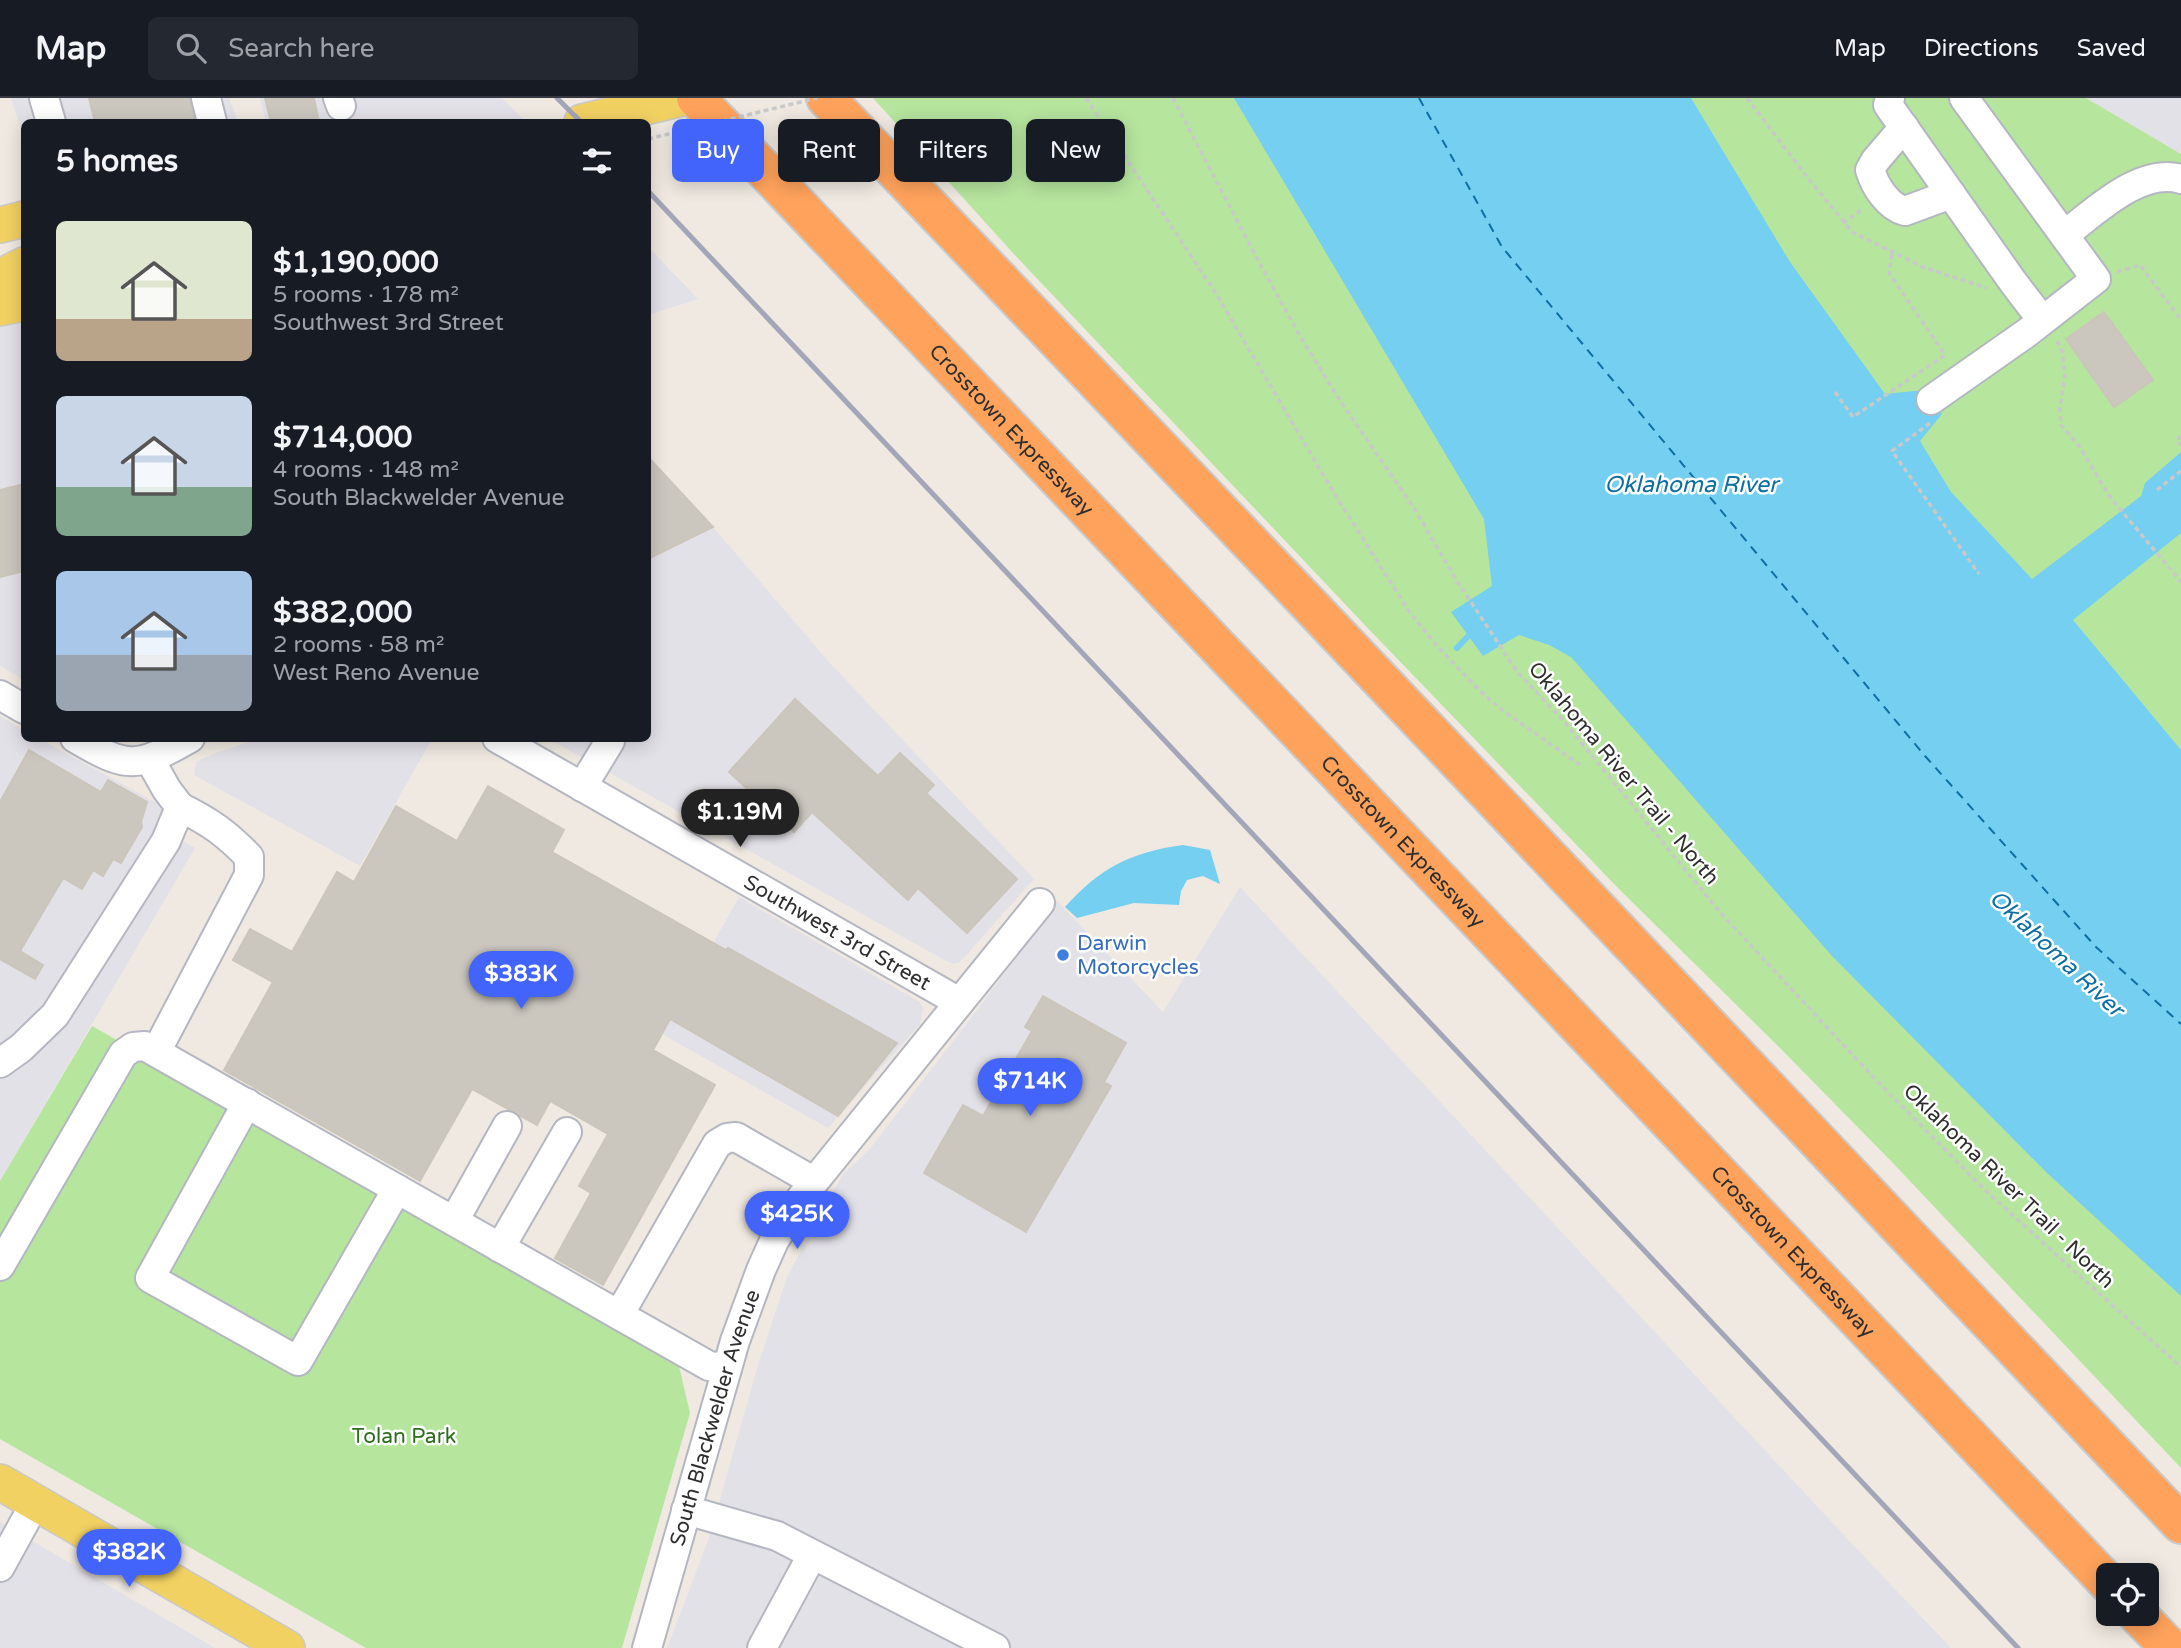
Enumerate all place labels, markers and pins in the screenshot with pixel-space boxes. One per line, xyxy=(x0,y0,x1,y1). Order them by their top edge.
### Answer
pin: $1.19M xyxy=(683,790,797,849)
place label: Darwin Motorcycles xyxy=(1077,931,1199,980)
marker: Darwin Motorcycles xyxy=(1055,947,1071,963)
pin: $383K xyxy=(472,951,570,1011)
pin: $714K xyxy=(981,1058,1079,1118)
pin: $425K xyxy=(748,1192,846,1251)
pin: $382K xyxy=(80,1530,178,1589)

